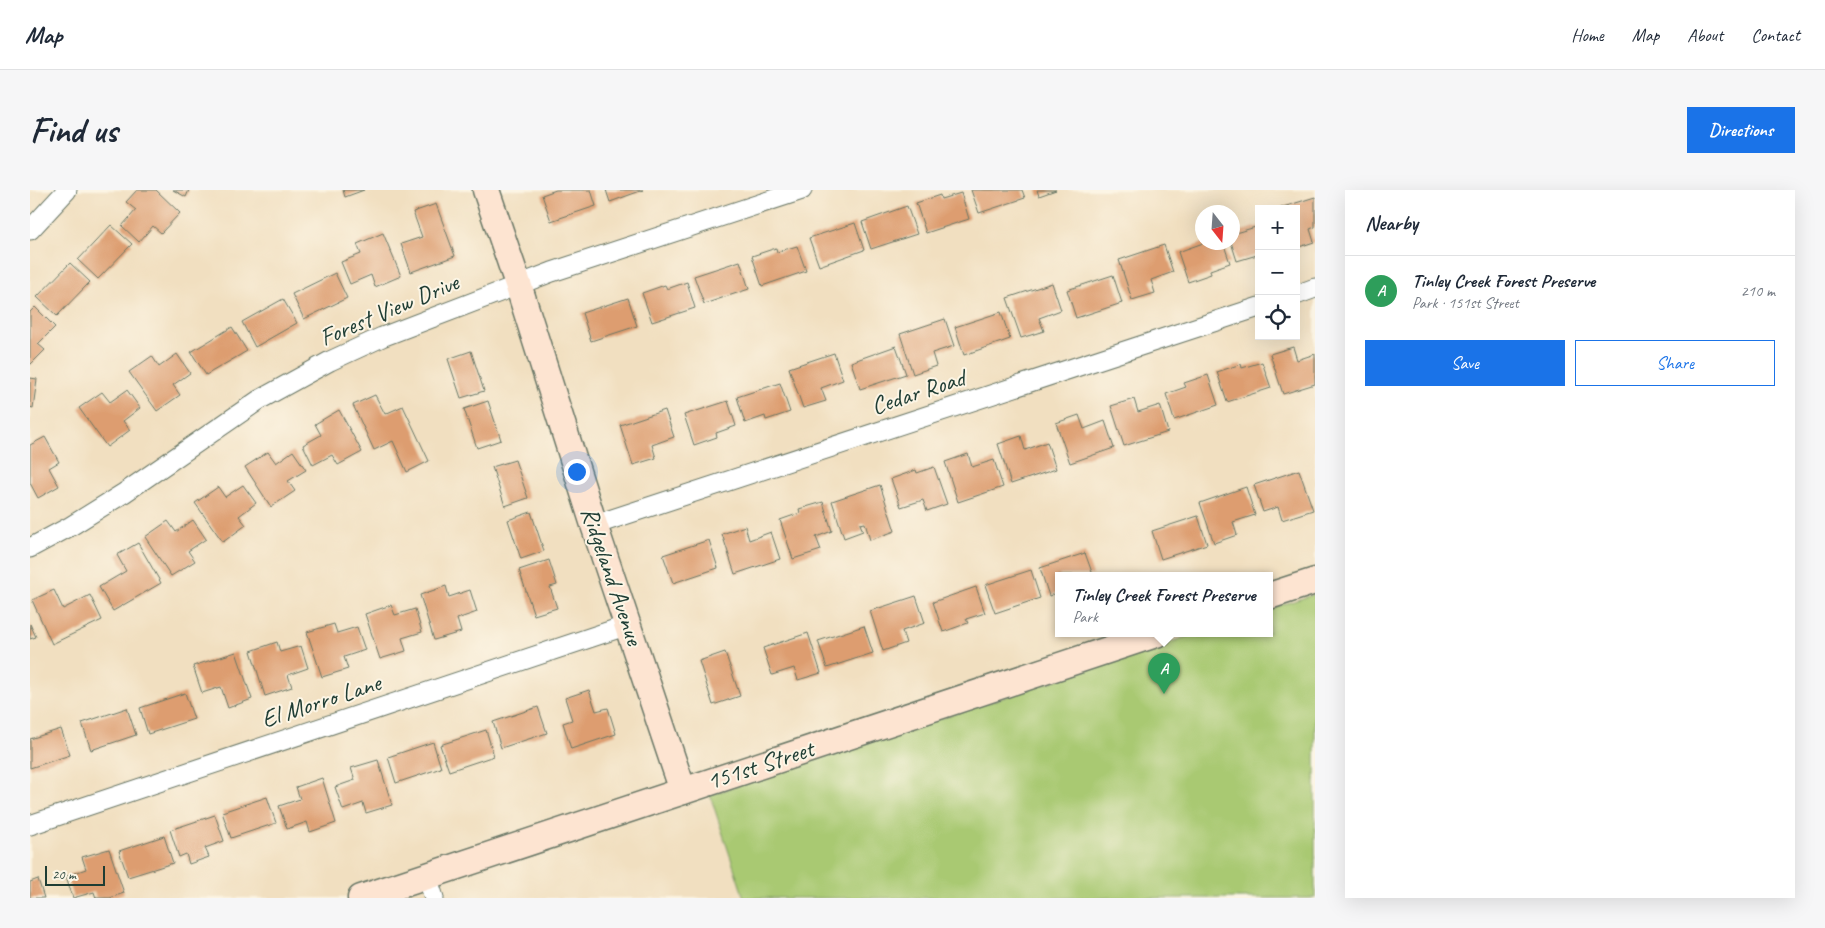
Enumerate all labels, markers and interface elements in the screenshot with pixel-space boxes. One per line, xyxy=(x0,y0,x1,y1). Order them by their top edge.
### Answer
text: Map xyxy=(25,20,62,50)
text: Home xyxy=(1571,24,1604,46)
text: Map xyxy=(1632,24,1659,46)
text: About xyxy=(1687,24,1723,46)
text: Contact xyxy=(1751,24,1800,46)
button: Directions xyxy=(1687,107,1795,153)
text: Find us xyxy=(30,108,117,153)
north arrow xyxy=(1195,205,1240,250)
map controls xyxy=(1255,205,1300,340)
button: + xyxy=(1255,205,1300,250)
text: Nearby xyxy=(1365,210,1418,236)
button: − xyxy=(1255,250,1300,295)
street label: Forest View Drive xyxy=(315,266,465,354)
text: Tinley Creek Forest Preserve xyxy=(1412,269,1595,293)
text: A xyxy=(1377,281,1385,301)
text: 210 m xyxy=(1741,281,1775,301)
text: Park · 151st Street xyxy=(1412,293,1519,313)
button: locate xyxy=(1255,295,1300,340)
button: Save xyxy=(1365,340,1565,386)
button: Share xyxy=(1575,340,1775,386)
street label: Cedar Road xyxy=(867,361,972,422)
your location xyxy=(564,459,590,485)
street label: Ridgeland Avenue xyxy=(573,503,651,651)
popup xyxy=(1055,572,1273,637)
text: Tinley Creek Forest Preserve xyxy=(1072,583,1256,607)
text: Park xyxy=(1072,607,1098,627)
pin: A xyxy=(1148,653,1180,694)
street label: El Morro Lane xyxy=(257,666,386,735)
street label: 151st Street xyxy=(702,732,820,797)
scale bar xyxy=(45,863,105,886)
text: 20 m xyxy=(52,866,76,883)

